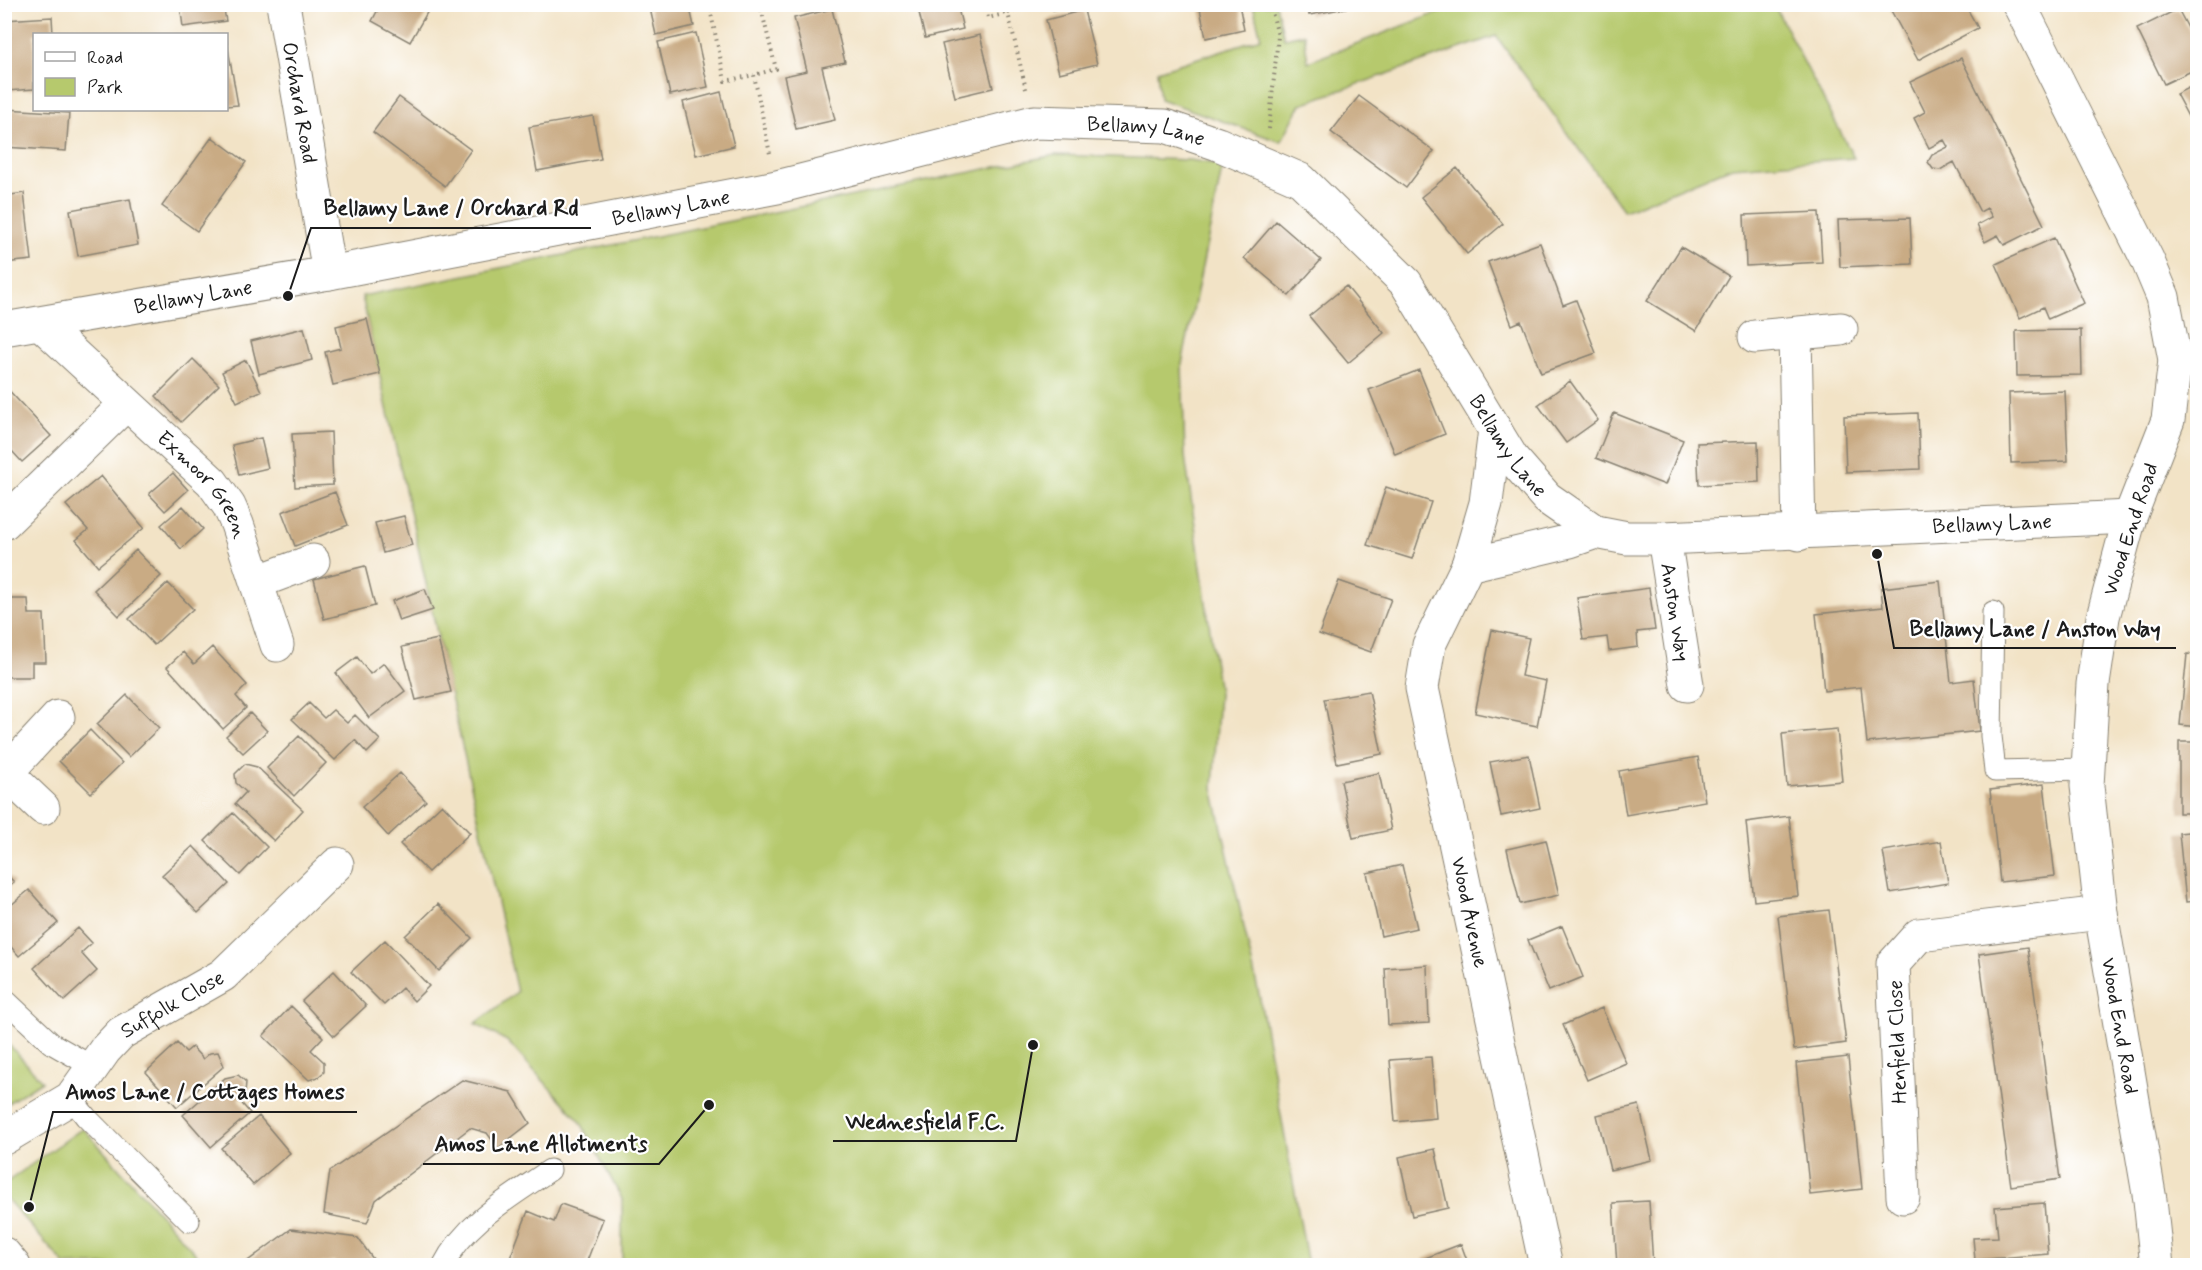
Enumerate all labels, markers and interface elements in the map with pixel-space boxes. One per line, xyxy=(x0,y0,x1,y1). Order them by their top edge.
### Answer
legend xyxy=(33,33,228,111)
street label: Orchard Road xyxy=(275,40,323,166)
text: Road xyxy=(87,46,123,70)
text: Park xyxy=(87,76,123,100)
street label: Bellamy Lane xyxy=(1087,111,1209,154)
street label: Bellamy Lane xyxy=(610,183,733,233)
callout: Bellamy Lane / Orchard Rd xyxy=(311,188,591,228)
text: Bellamy Lane / Orchard Rd xyxy=(323,195,579,223)
street label: Bellamy Lane xyxy=(132,273,255,321)
street label: Bellamy Lane xyxy=(1462,390,1553,504)
street label: Exmoor Green xyxy=(150,425,254,543)
street label: Wood End Road xyxy=(2096,459,2166,599)
street label: Bellamy Lane xyxy=(1932,508,2053,541)
street label: Anston Way xyxy=(1653,561,1696,664)
callout: Bellamy Lane / Anston Way xyxy=(1894,608,2176,648)
text: Bellamy Lane / Anston Way xyxy=(1909,616,2161,644)
street label: Wood Avenue xyxy=(1444,854,1495,971)
street label: Wood End Road xyxy=(2094,956,2145,1096)
street label: Suffolk Close xyxy=(116,964,230,1045)
street label: Henfield Close xyxy=(1882,979,1914,1104)
callout: Amos Lane / Cottages Homes xyxy=(53,1072,357,1112)
text: Amos Lane / Cottages Homes xyxy=(65,1079,345,1108)
callout: Wednesfield F.C. xyxy=(833,1101,1016,1141)
text: Wednesfield F.C. xyxy=(845,1109,1005,1137)
callout: Amos Lane Allotments xyxy=(423,1124,659,1164)
text: Amos Lane Allotments xyxy=(435,1131,648,1159)

